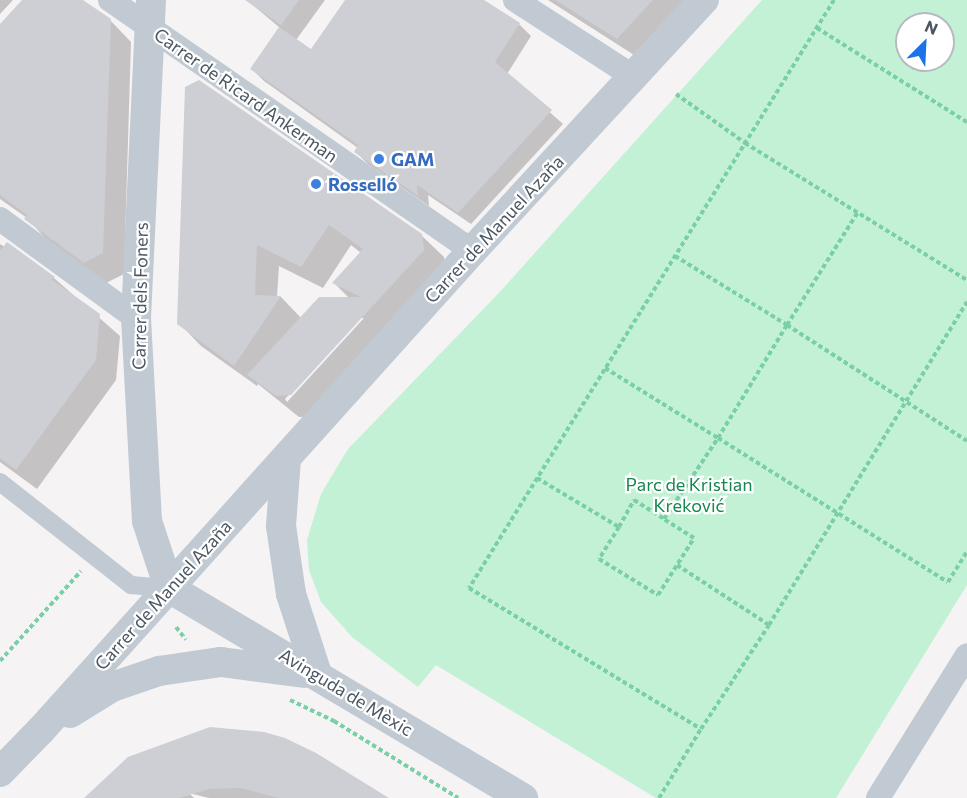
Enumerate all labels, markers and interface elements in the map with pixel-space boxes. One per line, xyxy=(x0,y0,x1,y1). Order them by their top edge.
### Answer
north arrow xyxy=(895,12,955,72)
text: N xyxy=(922,16,941,38)
street label: Carrer de Ricard Ankerman xyxy=(150,23,342,167)
place label: GAM xyxy=(391,148,434,170)
street label: Carrer de Manuel Azaña xyxy=(420,151,568,307)
marker: GAM xyxy=(372,152,386,166)
place label: Rosselló xyxy=(328,173,397,195)
marker: Rosselló xyxy=(309,177,323,191)
street label: Carrer dels Foners xyxy=(128,222,152,370)
park label: Parc de Kristian Kreković xyxy=(625,474,753,516)
street label: Carrer de Manuel Azaña xyxy=(90,516,236,674)
street label: Avinguda de Mèxic xyxy=(275,644,417,740)

